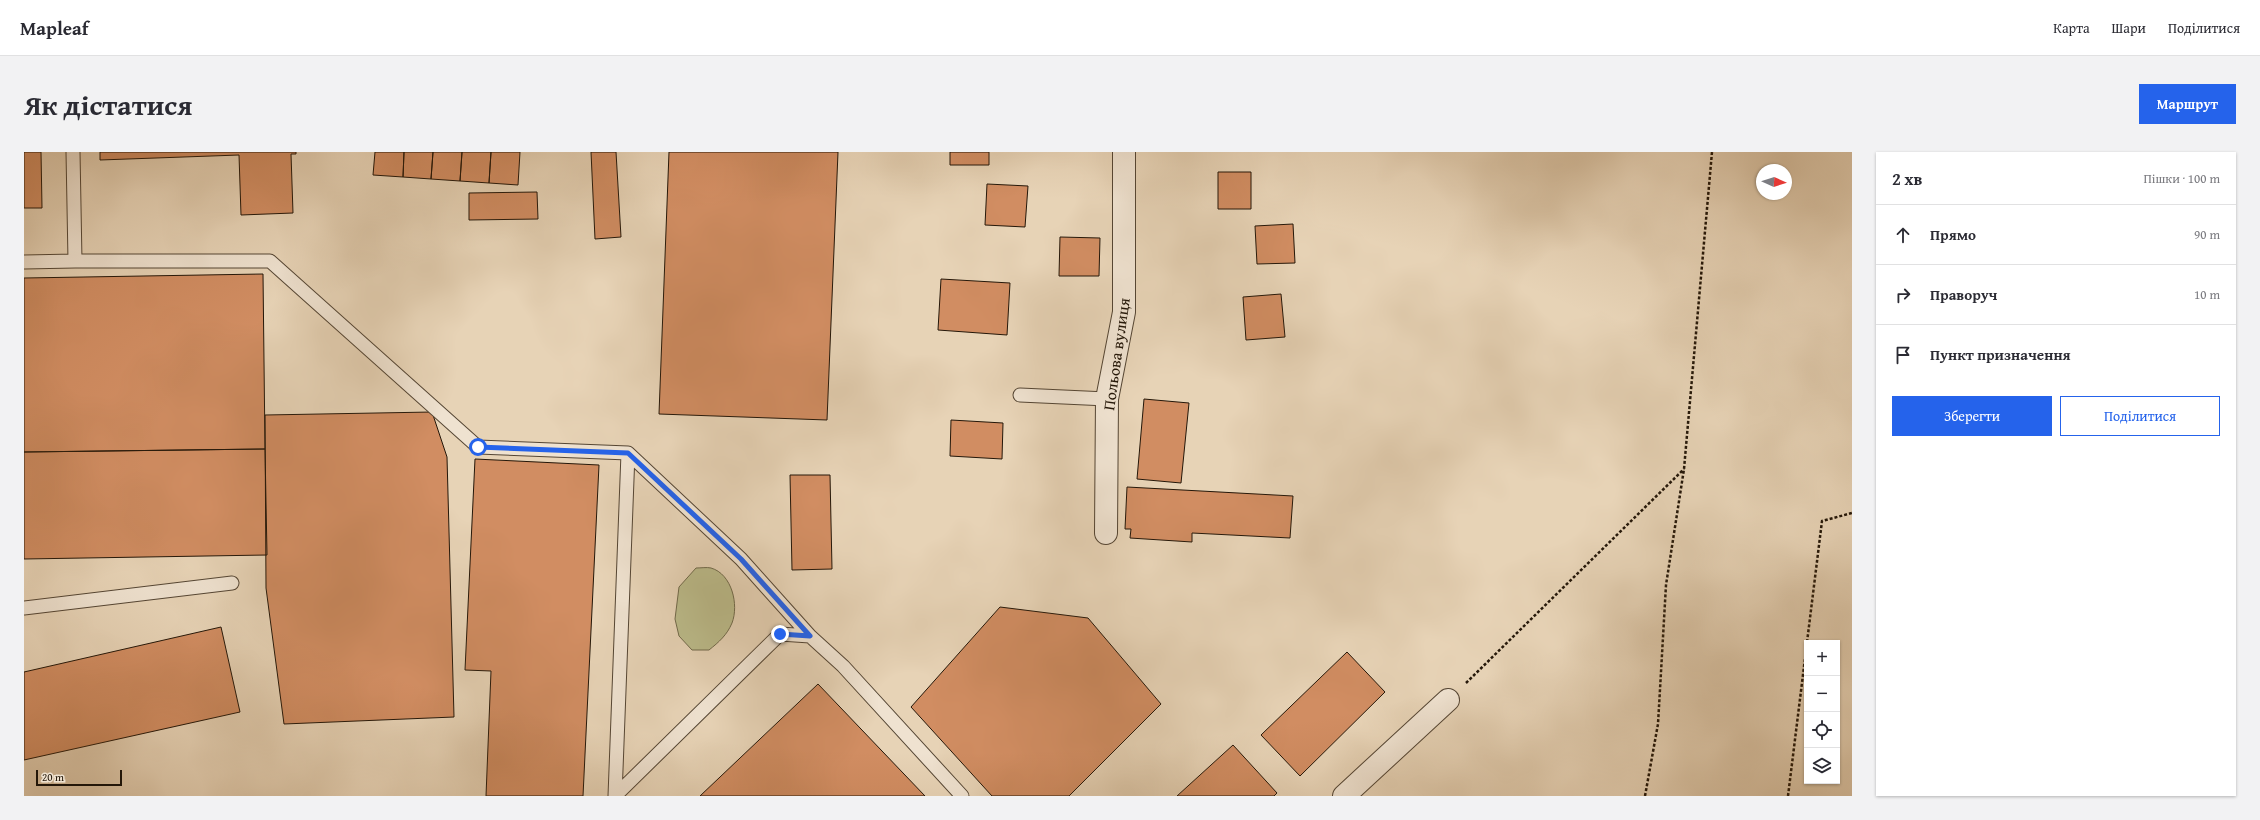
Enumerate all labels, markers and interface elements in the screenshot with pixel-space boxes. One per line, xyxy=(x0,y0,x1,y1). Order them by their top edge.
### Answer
text: Mapleaf xyxy=(20,14,89,42)
text: Карта xyxy=(2053,18,2090,38)
text: Шари xyxy=(2112,18,2146,38)
text: Поділитися xyxy=(2168,18,2240,38)
text: Як дістатися xyxy=(24,84,192,125)
button: Маршрут xyxy=(2139,84,2236,124)
north arrow xyxy=(1756,164,1792,200)
text: 2 хв xyxy=(1892,166,1922,191)
text: Пішки · 100 m xyxy=(2143,169,2220,188)
icon: ahead xyxy=(1892,224,1914,246)
text: Прямо xyxy=(1930,224,1976,245)
text: 90 m xyxy=(2194,225,2220,244)
icon: right xyxy=(1892,284,1914,306)
text: Праворуч xyxy=(1930,284,1997,305)
text: 10 m xyxy=(2194,285,2220,304)
street label: Польова вулиця xyxy=(1096,296,1136,412)
icon: arrive xyxy=(1892,344,1914,366)
text: Пункт призначення xyxy=(1930,344,2071,365)
button: Зберегти xyxy=(1892,396,2052,436)
button: Поділитися xyxy=(2060,396,2220,436)
route start xyxy=(469,438,487,456)
route end xyxy=(771,625,789,643)
map controls xyxy=(1804,640,1840,784)
button: + xyxy=(1804,640,1840,676)
button: − xyxy=(1804,676,1840,712)
button: locate xyxy=(1804,712,1840,748)
button: layers xyxy=(1804,748,1840,784)
scale bar xyxy=(36,768,122,787)
text: 20 m xyxy=(42,769,64,785)

